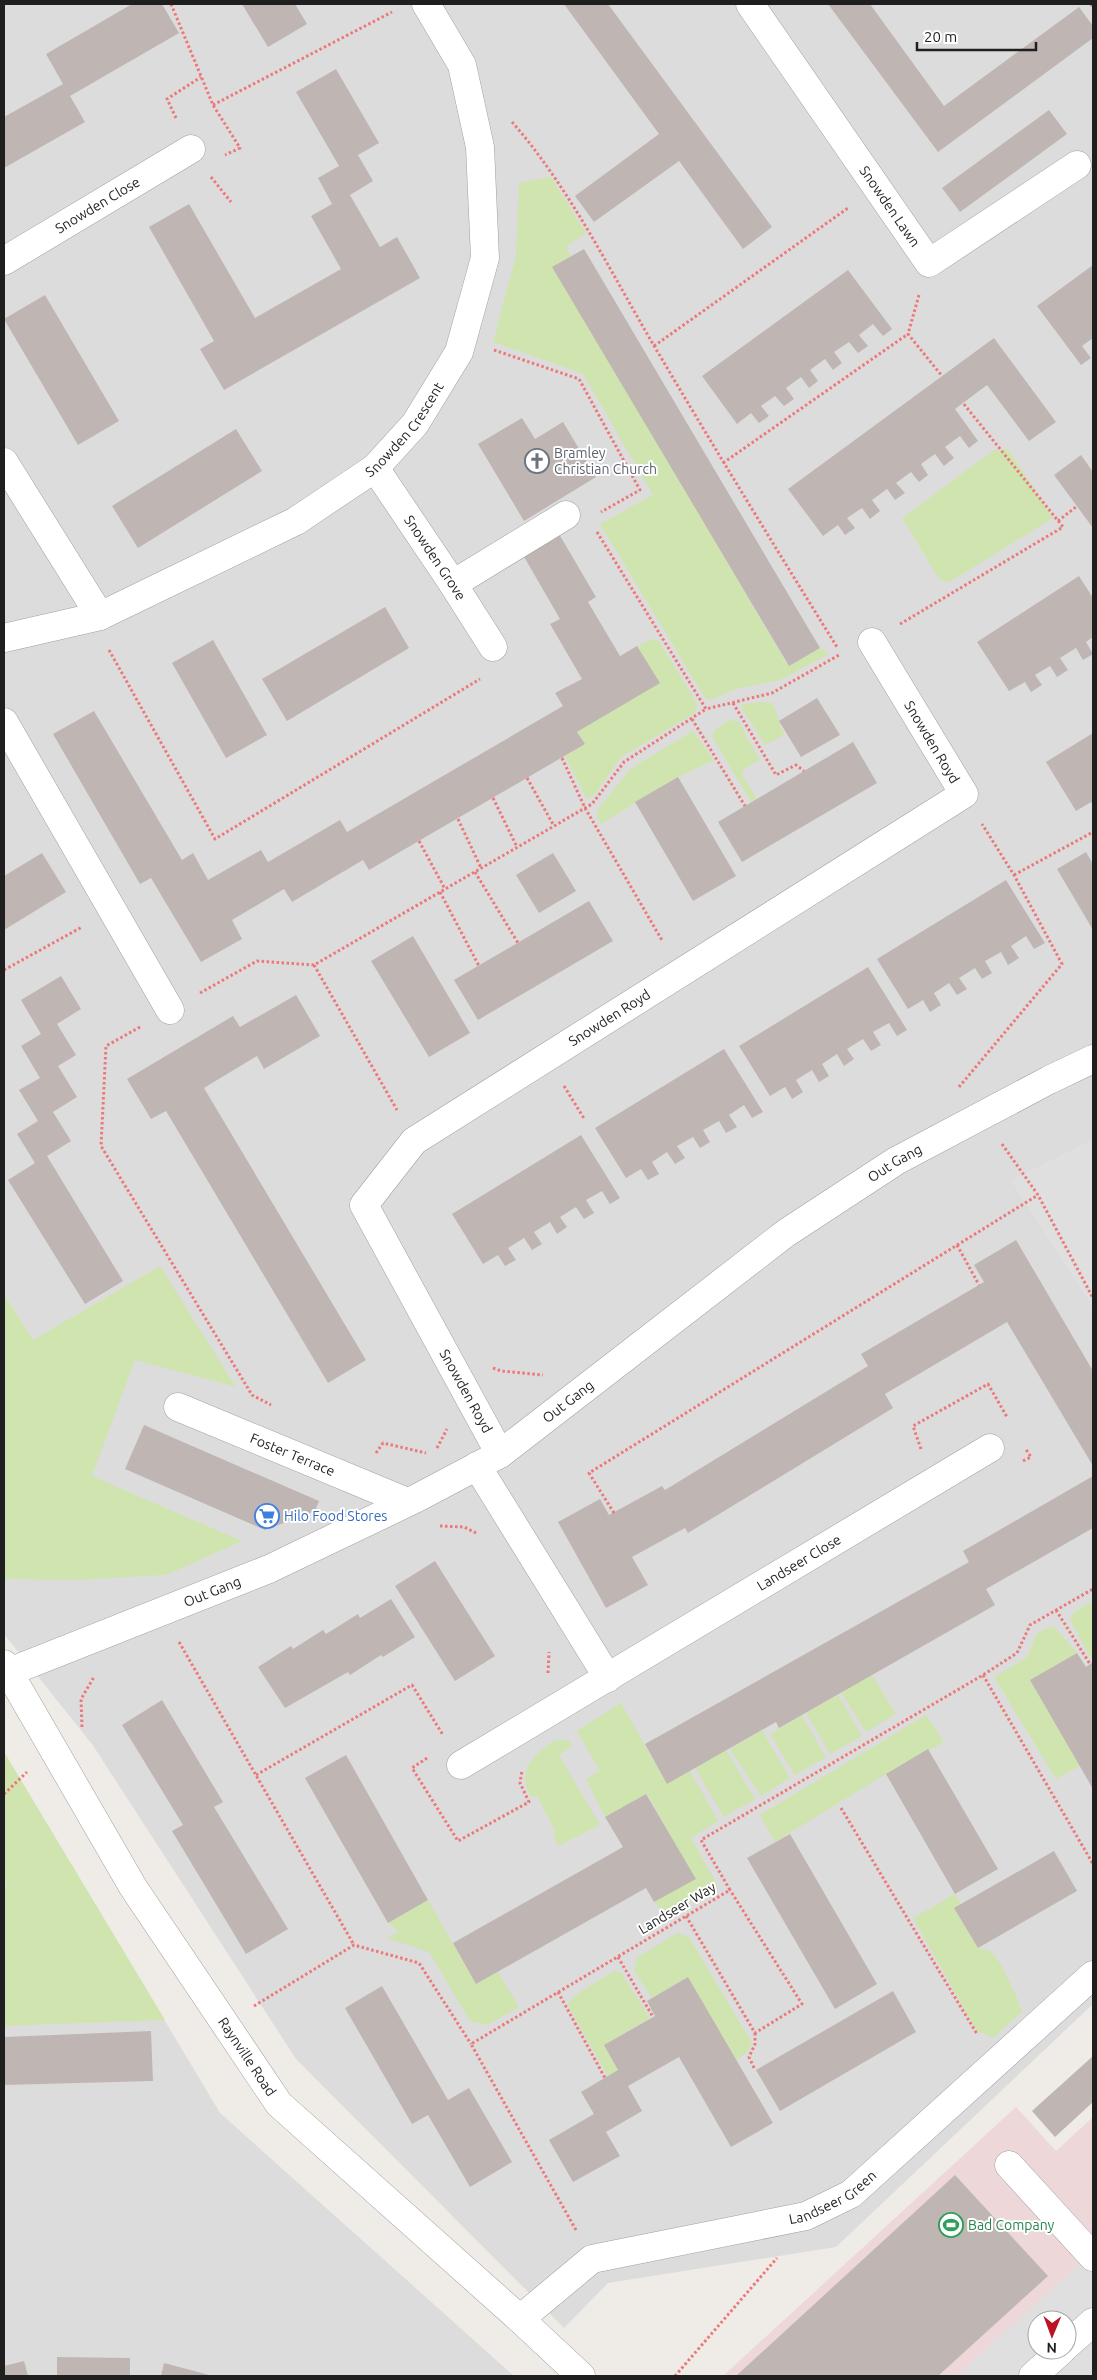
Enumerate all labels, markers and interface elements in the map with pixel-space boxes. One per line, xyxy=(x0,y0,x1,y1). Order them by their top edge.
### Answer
scale bar xyxy=(917,20,1036,52)
text: 20 m xyxy=(924,28,957,45)
street label: Snowden Lawn xyxy=(856,163,923,250)
street label: Snowden Close xyxy=(52,174,143,236)
street label: Snowden Crescent xyxy=(362,379,447,480)
place label: Bramley Christian Church xyxy=(554,445,657,477)
church icon: Bramley Christian Church xyxy=(524,448,550,474)
street label: Snowden Grove xyxy=(401,512,469,603)
street label: Snowden Royd xyxy=(901,698,963,786)
street label: Snowden Royd xyxy=(566,986,653,1049)
street label: Out Gang xyxy=(865,1141,925,1185)
street label: Snowden Royd xyxy=(436,1346,496,1436)
street label: Out Gang xyxy=(539,1377,597,1426)
street label: Foster Terrace xyxy=(248,1430,337,1479)
supermarket icon: Hilo Food Stores xyxy=(254,1503,280,1529)
place label: Hilo Food Stores xyxy=(284,1508,387,1524)
street label: Landseer Close xyxy=(754,1531,844,1594)
street label: Out Gang xyxy=(181,1573,243,1610)
street label: Landseer Way xyxy=(636,1879,719,1937)
street label: Raynville Road xyxy=(215,2014,279,2099)
street label: Landseer Green xyxy=(787,2167,880,2227)
sports icon: Bad Company xyxy=(938,2212,964,2238)
place label: Bad Company xyxy=(968,2217,1055,2233)
north arrow xyxy=(1027,2310,1077,2360)
text: N xyxy=(1046,2340,1057,2356)

